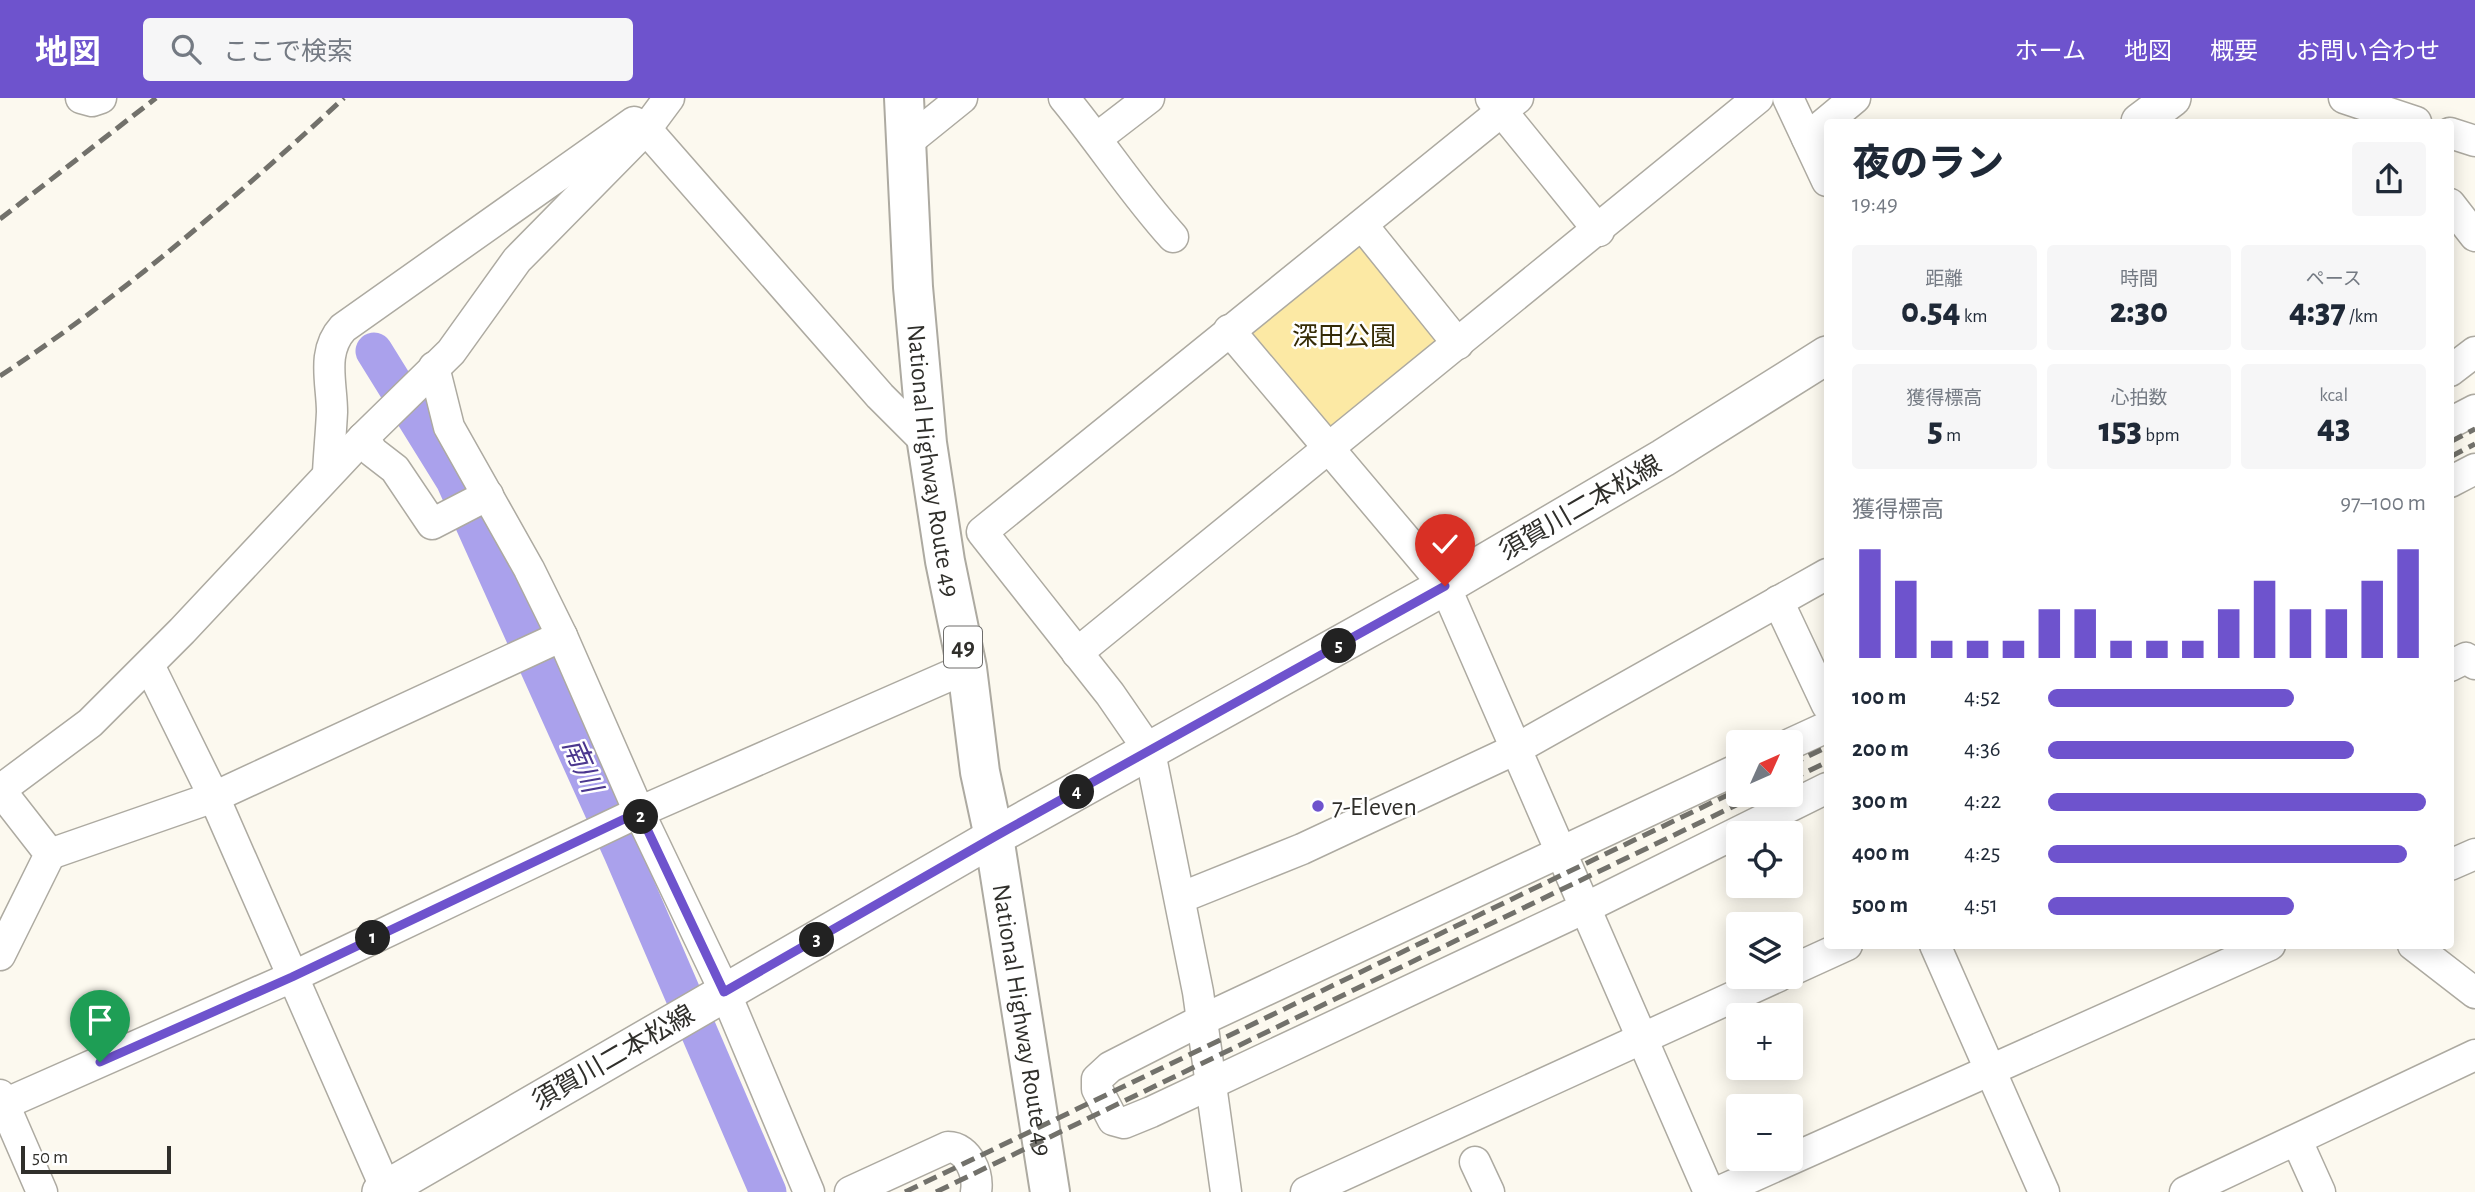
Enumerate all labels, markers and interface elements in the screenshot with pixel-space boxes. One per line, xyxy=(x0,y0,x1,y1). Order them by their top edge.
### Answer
search box xyxy=(143,18,633,81)
icon: search xyxy=(167,30,205,68)
text: 地図 xyxy=(35,37,101,70)
text: ここで検索 xyxy=(223,39,353,65)
text: ホーム xyxy=(2015,40,2086,64)
text: 地図 xyxy=(2124,40,2172,64)
text: 概要 xyxy=(2210,40,2258,64)
text: お問い合わせ xyxy=(2296,40,2440,64)
button: share xyxy=(2352,142,2426,216)
text: 夜のラン xyxy=(1852,146,2004,184)
text: 19:49 xyxy=(1852,193,1898,216)
text: 距離 xyxy=(1925,270,1963,289)
text: 時間 xyxy=(2120,270,2158,289)
text: ペース xyxy=(2306,270,2362,289)
text: 0.54 xyxy=(1901,294,1961,329)
text: 2:30 xyxy=(2110,294,2168,329)
text: 4:37 xyxy=(2289,294,2346,329)
text: km xyxy=(1961,307,1988,326)
text: /km xyxy=(2346,307,2378,326)
street label: National Highway Route 49 xyxy=(902,323,964,599)
park label: 深田公園 xyxy=(1292,323,1396,350)
text: kcal xyxy=(2319,386,2348,405)
text: 獲得標高 xyxy=(1906,389,1982,408)
text: 心拍数 xyxy=(2110,389,2168,408)
text: 43 xyxy=(2317,410,2350,445)
text: 5 xyxy=(1927,413,1943,448)
text: 153 xyxy=(2098,413,2142,448)
text: m xyxy=(1943,426,1961,445)
text: bpm xyxy=(2142,426,2180,445)
street label: 須賀川二本松線 xyxy=(1495,450,1666,565)
text: 97–100 m xyxy=(2340,492,2426,515)
text: 獲得標高 xyxy=(1852,499,1944,522)
pin xyxy=(1415,514,1475,586)
icon: check xyxy=(1426,525,1464,563)
road number: 49 xyxy=(944,626,982,668)
pin: 5 xyxy=(1322,628,1356,664)
text: 5 xyxy=(1334,636,1343,655)
text: 100 m xyxy=(1852,686,1906,709)
text: 4:52 xyxy=(1964,686,2000,709)
north arrow xyxy=(1726,730,1802,807)
map controls xyxy=(1726,730,1803,1171)
water label: 南川 xyxy=(557,734,608,800)
text: 200 m xyxy=(1852,738,1909,761)
text: 4:36 xyxy=(1964,738,2001,761)
pin: 4 xyxy=(1060,774,1094,810)
text: 4 xyxy=(1072,782,1081,801)
text: 300 m xyxy=(1852,790,1908,813)
text: 4:22 xyxy=(1964,790,2001,813)
place label: 7-Eleven xyxy=(1332,794,1417,820)
marker: 7-Eleven xyxy=(1310,798,1326,814)
pin: 2 xyxy=(624,800,658,834)
text: 2 xyxy=(636,807,645,826)
button: locate xyxy=(1726,821,1803,898)
text: 400 m xyxy=(1852,842,1910,865)
text: 4:25 xyxy=(1964,842,2000,865)
street label: National Highway Route 49 xyxy=(988,882,1056,1158)
text: 500 m xyxy=(1852,894,1908,917)
text: 4:51 xyxy=(1964,894,1998,917)
button: layers xyxy=(1726,912,1803,989)
pin: 1 xyxy=(356,920,390,956)
pin: 3 xyxy=(800,922,834,958)
text: 1 xyxy=(369,928,376,947)
text: 3 xyxy=(812,930,821,949)
pin xyxy=(70,990,130,1062)
street label: 須賀川二本松線 xyxy=(528,1000,699,1115)
icon: arrive xyxy=(81,1001,119,1039)
button: + xyxy=(1726,1003,1803,1080)
button: − xyxy=(1726,1094,1803,1171)
scale bar xyxy=(21,1143,172,1175)
text: 50 m xyxy=(32,1148,68,1167)

